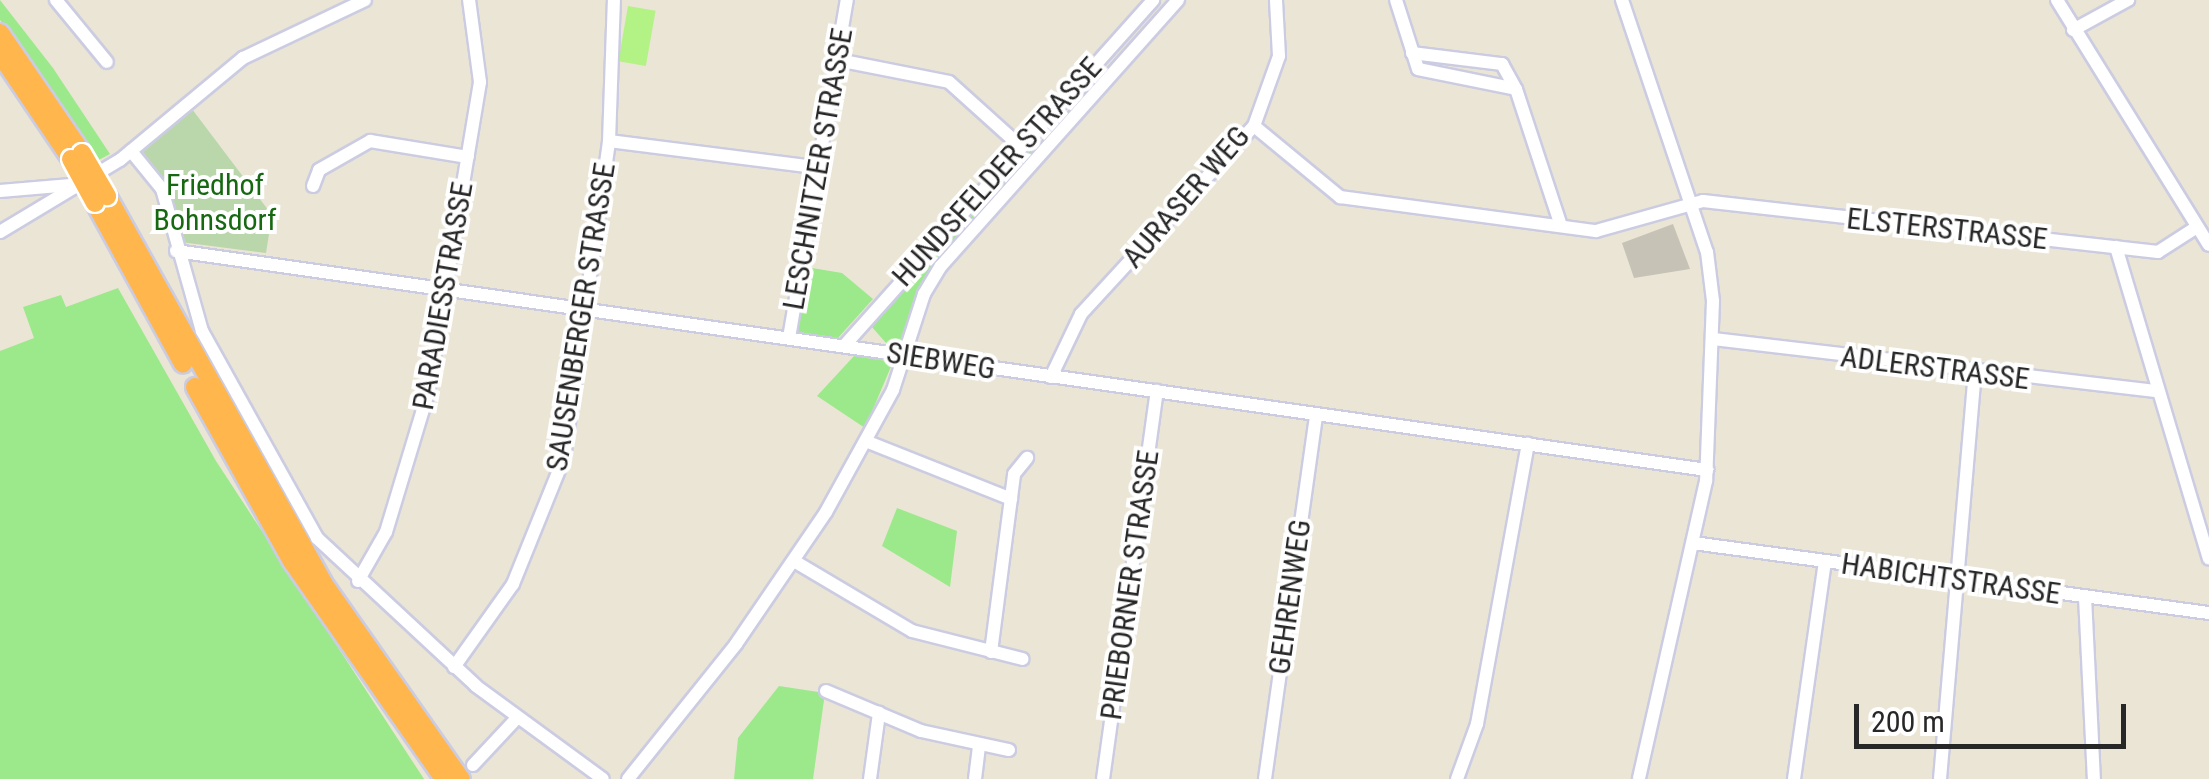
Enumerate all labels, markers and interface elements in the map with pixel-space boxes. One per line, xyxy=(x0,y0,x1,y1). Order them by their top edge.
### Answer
street label: LESCHNITZER STRASSE xyxy=(775,25,861,313)
street label: HUNDSFELDER STRASSE xyxy=(885,50,1109,294)
street label: AURASER WEG xyxy=(1115,119,1257,275)
street label: SAUSENBERGER STRASSE xyxy=(539,160,623,474)
park label: Friedhof Bohnsdorf xyxy=(154,167,276,238)
street label: PARADIESSTRASSE xyxy=(405,179,481,413)
street label: ELSTERSTRASSE xyxy=(1845,201,2049,257)
street label: SIEBWEG xyxy=(884,335,998,387)
street label: ADLERSTRASSE xyxy=(1839,339,2031,397)
street label: PRIEBORNER STRASSE xyxy=(1093,448,1167,722)
street label: GEHRENWEG xyxy=(1261,517,1319,677)
street label: HABICHTSTRASSE xyxy=(1839,546,2063,612)
scale bar xyxy=(1859,684,2132,746)
text: 200 m xyxy=(1871,704,1945,739)

